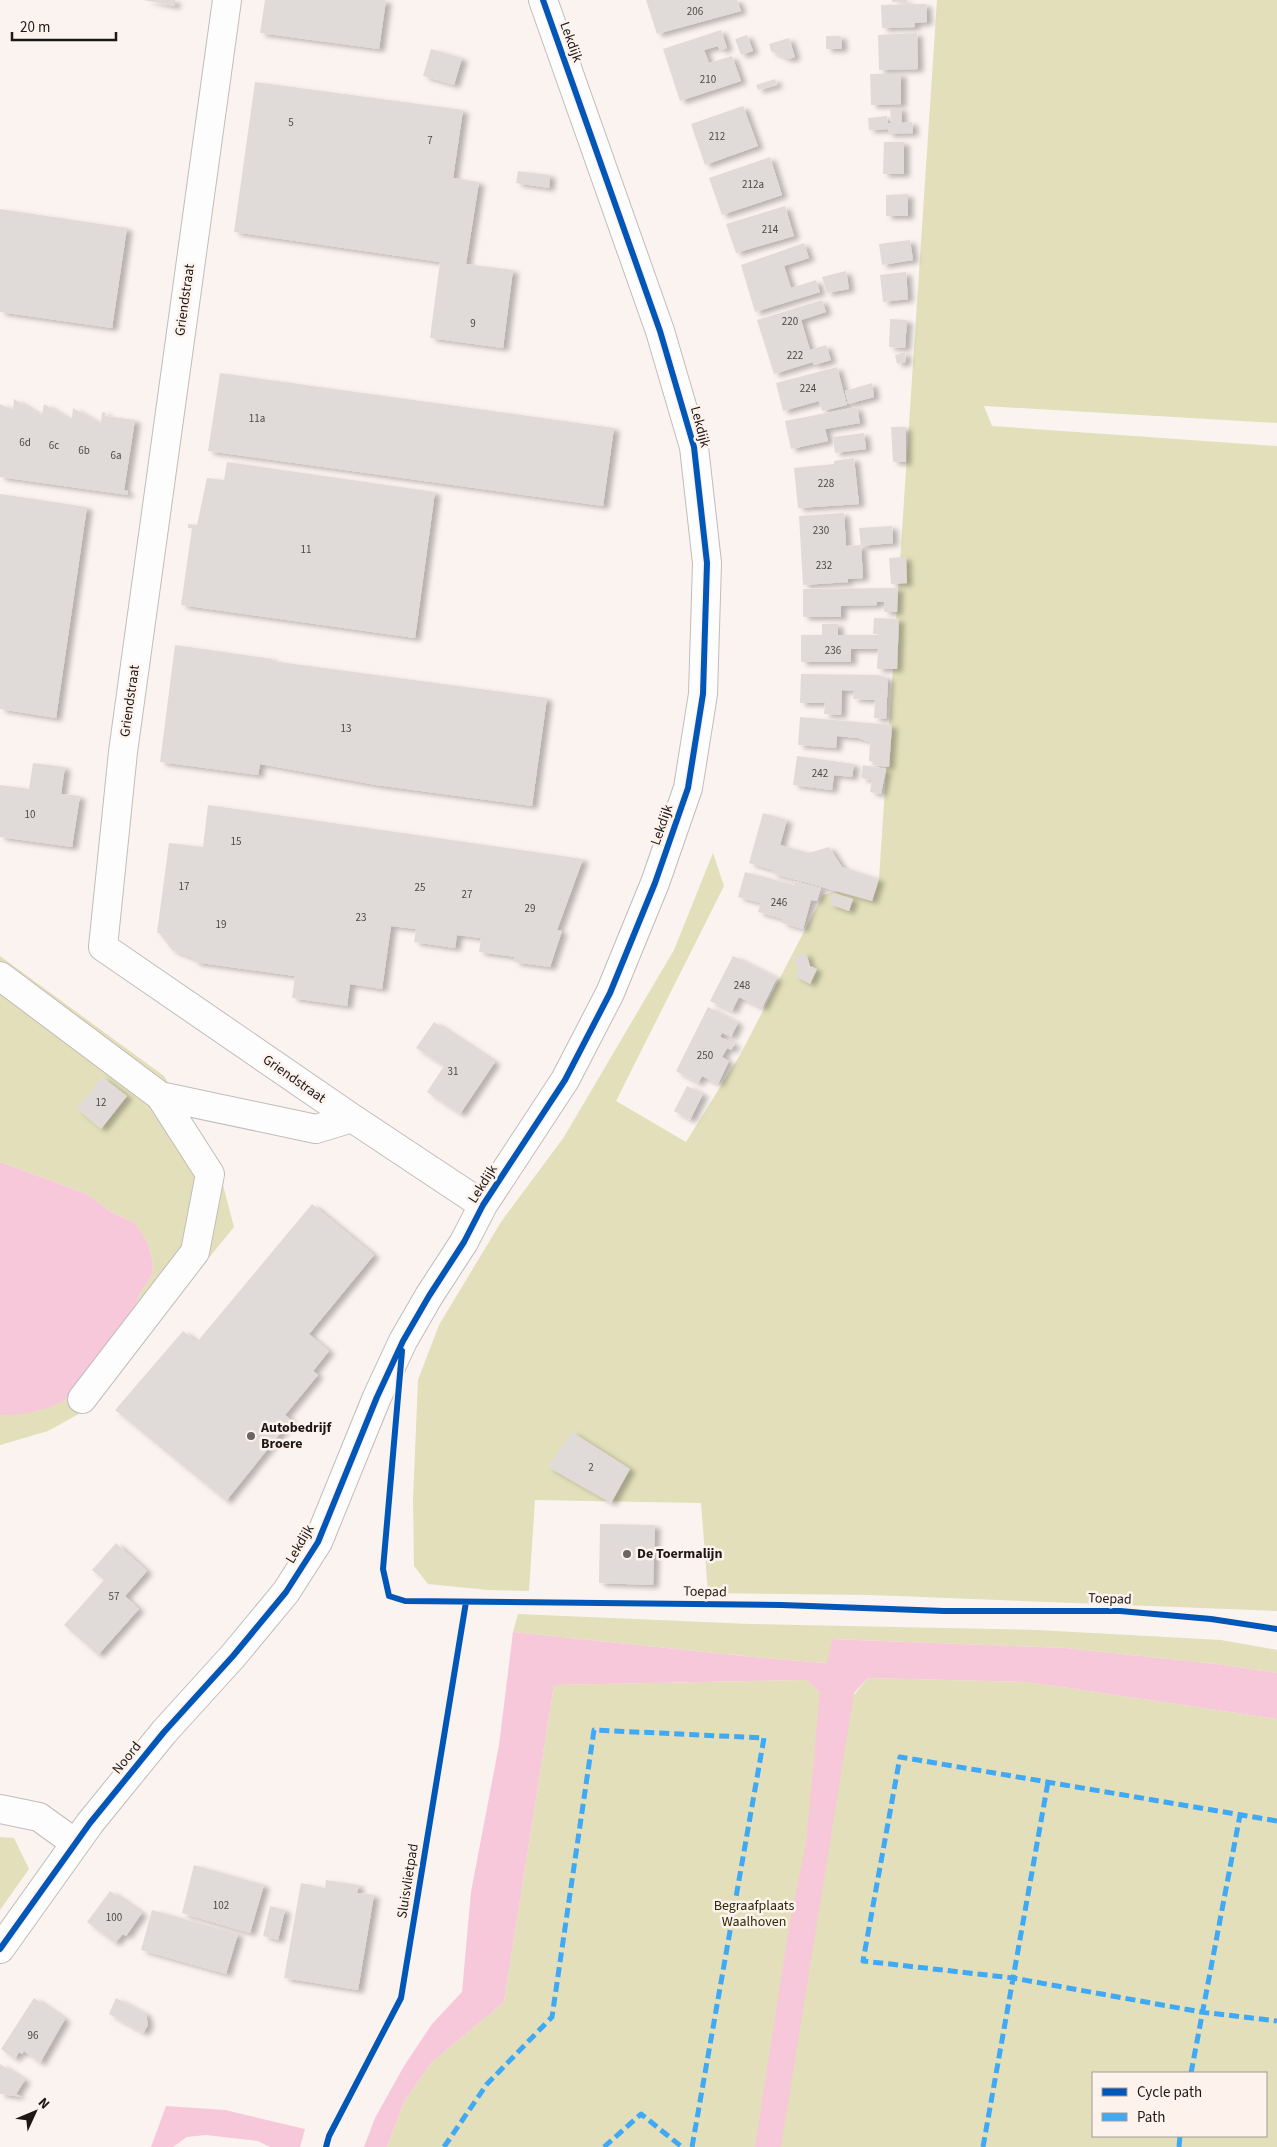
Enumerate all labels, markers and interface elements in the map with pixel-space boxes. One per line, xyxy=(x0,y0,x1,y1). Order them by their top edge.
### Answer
house number: 206 xyxy=(687,4,704,19)
scale bar xyxy=(12,10,116,42)
text: 20 m xyxy=(20,17,50,38)
street label: Lekdijk xyxy=(554,19,588,65)
house number: 210 xyxy=(700,72,716,87)
house number: 5 xyxy=(288,115,294,130)
house number: 212 xyxy=(709,129,725,144)
house number: 7 xyxy=(427,133,433,148)
house number: 212a xyxy=(742,177,764,192)
house number: 214 xyxy=(762,222,779,237)
street label: Griendstraat xyxy=(170,262,200,337)
house number: 220 xyxy=(782,314,798,329)
house number: 9 xyxy=(470,316,476,331)
house number: 222 xyxy=(787,348,803,363)
house number: 224 xyxy=(800,381,817,396)
street label: Lekdijk xyxy=(685,404,715,450)
house number: 11a xyxy=(249,411,265,426)
house number: 6d xyxy=(19,435,31,450)
house number: 6c xyxy=(49,438,59,453)
house number: 6b xyxy=(78,443,90,458)
house number: 6a xyxy=(110,448,122,463)
house number: 228 xyxy=(818,476,835,491)
house number: 230 xyxy=(813,523,829,538)
house number: 11 xyxy=(301,542,311,557)
house number: 232 xyxy=(816,558,832,573)
house number: 236 xyxy=(825,643,842,658)
street label: Griendstraat xyxy=(115,663,145,738)
house number: 13 xyxy=(341,721,351,736)
house number: 242 xyxy=(812,766,828,781)
street label: Lekdijk xyxy=(646,802,678,848)
house number: 10 xyxy=(25,807,35,822)
house number: 15 xyxy=(231,834,241,849)
house number: 17 xyxy=(179,879,189,894)
house number: 25 xyxy=(415,880,425,895)
house number: 27 xyxy=(462,887,472,902)
house number: 246 xyxy=(771,895,788,910)
house number: 29 xyxy=(525,901,535,916)
house number: 23 xyxy=(356,910,366,925)
house number: 19 xyxy=(216,917,226,932)
house number: 248 xyxy=(734,978,751,993)
house number: 250 xyxy=(697,1048,713,1063)
street label: Griendstraat xyxy=(258,1050,330,1108)
house number: 31 xyxy=(448,1064,458,1079)
house number: 12 xyxy=(96,1095,106,1110)
street label: Lekdijk xyxy=(463,1161,503,1207)
place label: Autobedrijf Broere xyxy=(260,1418,332,1454)
marker: Autobedrijf Broere xyxy=(245,1430,257,1442)
house number: 2 xyxy=(588,1460,594,1475)
street label: Lekdijk xyxy=(281,1521,319,1567)
place label: De Toermalijn xyxy=(637,1544,722,1564)
marker: De Toermalijn xyxy=(621,1548,633,1560)
street label: Toepad xyxy=(683,1582,727,1602)
street label: Toepad xyxy=(1088,1588,1132,1610)
house number: 57 xyxy=(109,1589,119,1604)
street label: Noord xyxy=(108,1737,146,1779)
street label: Sluisvlietpad xyxy=(392,1842,424,1920)
park label: Begraafplaats Waalhoven xyxy=(714,1896,794,1932)
house number: 102 xyxy=(213,1898,229,1913)
house number: 100 xyxy=(106,1910,122,1925)
house number: 96 xyxy=(28,2028,39,2043)
legend xyxy=(1092,2072,1267,2137)
text: Cycle path xyxy=(1137,2082,1202,2103)
north arrow xyxy=(10,2087,60,2137)
text: N xyxy=(33,2093,54,2114)
text: Path xyxy=(1137,2107,1165,2128)

